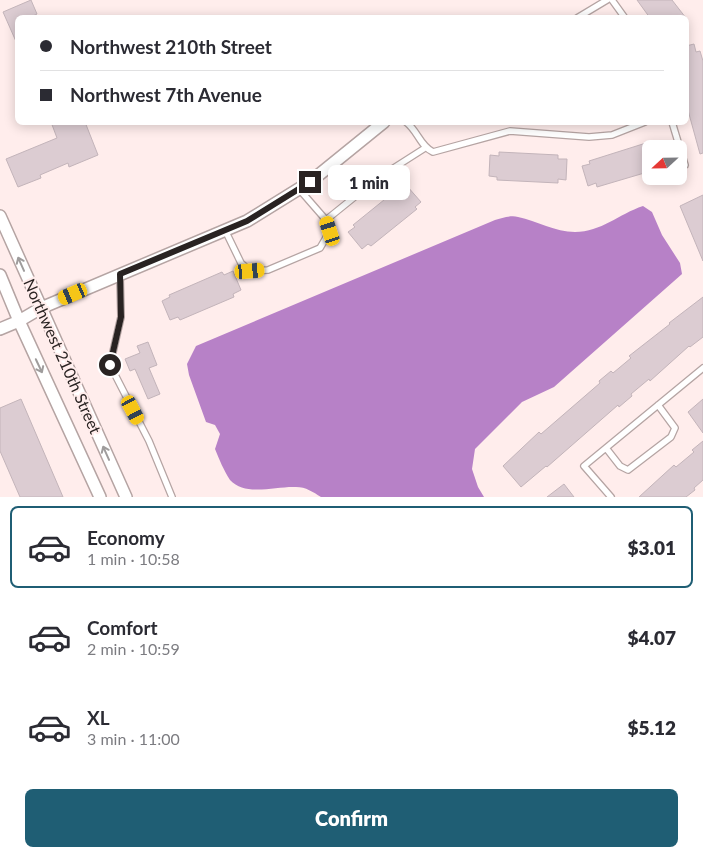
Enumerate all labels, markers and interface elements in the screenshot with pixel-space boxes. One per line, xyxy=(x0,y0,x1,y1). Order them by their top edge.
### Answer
text: Northwest 210th Street xyxy=(70,35,272,58)
text: Northwest 7th Avenue xyxy=(70,83,262,106)
north arrow xyxy=(642,140,688,185)
map controls xyxy=(642,140,687,185)
callout: 1 min xyxy=(328,164,410,200)
route end xyxy=(299,171,321,193)
text: 1 min xyxy=(349,173,389,192)
car xyxy=(318,214,341,248)
one-way arrow xyxy=(16,257,26,272)
car xyxy=(234,262,265,280)
street label: Northwest 210th Street xyxy=(20,275,106,437)
car xyxy=(56,281,89,307)
route start xyxy=(99,354,121,376)
one-way arrow xyxy=(35,358,44,373)
car xyxy=(119,393,146,427)
one-way arrow xyxy=(100,446,110,461)
icon: car xyxy=(27,525,72,570)
text: Economy xyxy=(87,526,165,549)
text: $3.01 xyxy=(627,536,676,559)
text: 1 min · 10:58 xyxy=(87,549,180,568)
icon: car xyxy=(27,615,72,660)
text: Comfort xyxy=(87,616,158,639)
text: $4.07 xyxy=(627,626,676,649)
text: 2 min · 10:59 xyxy=(87,639,180,658)
icon: car xyxy=(27,705,72,750)
text: XL xyxy=(87,706,110,729)
text: $5.12 xyxy=(627,716,676,739)
text: 3 min · 11:00 xyxy=(87,729,180,748)
button: Confirm xyxy=(25,789,678,847)

